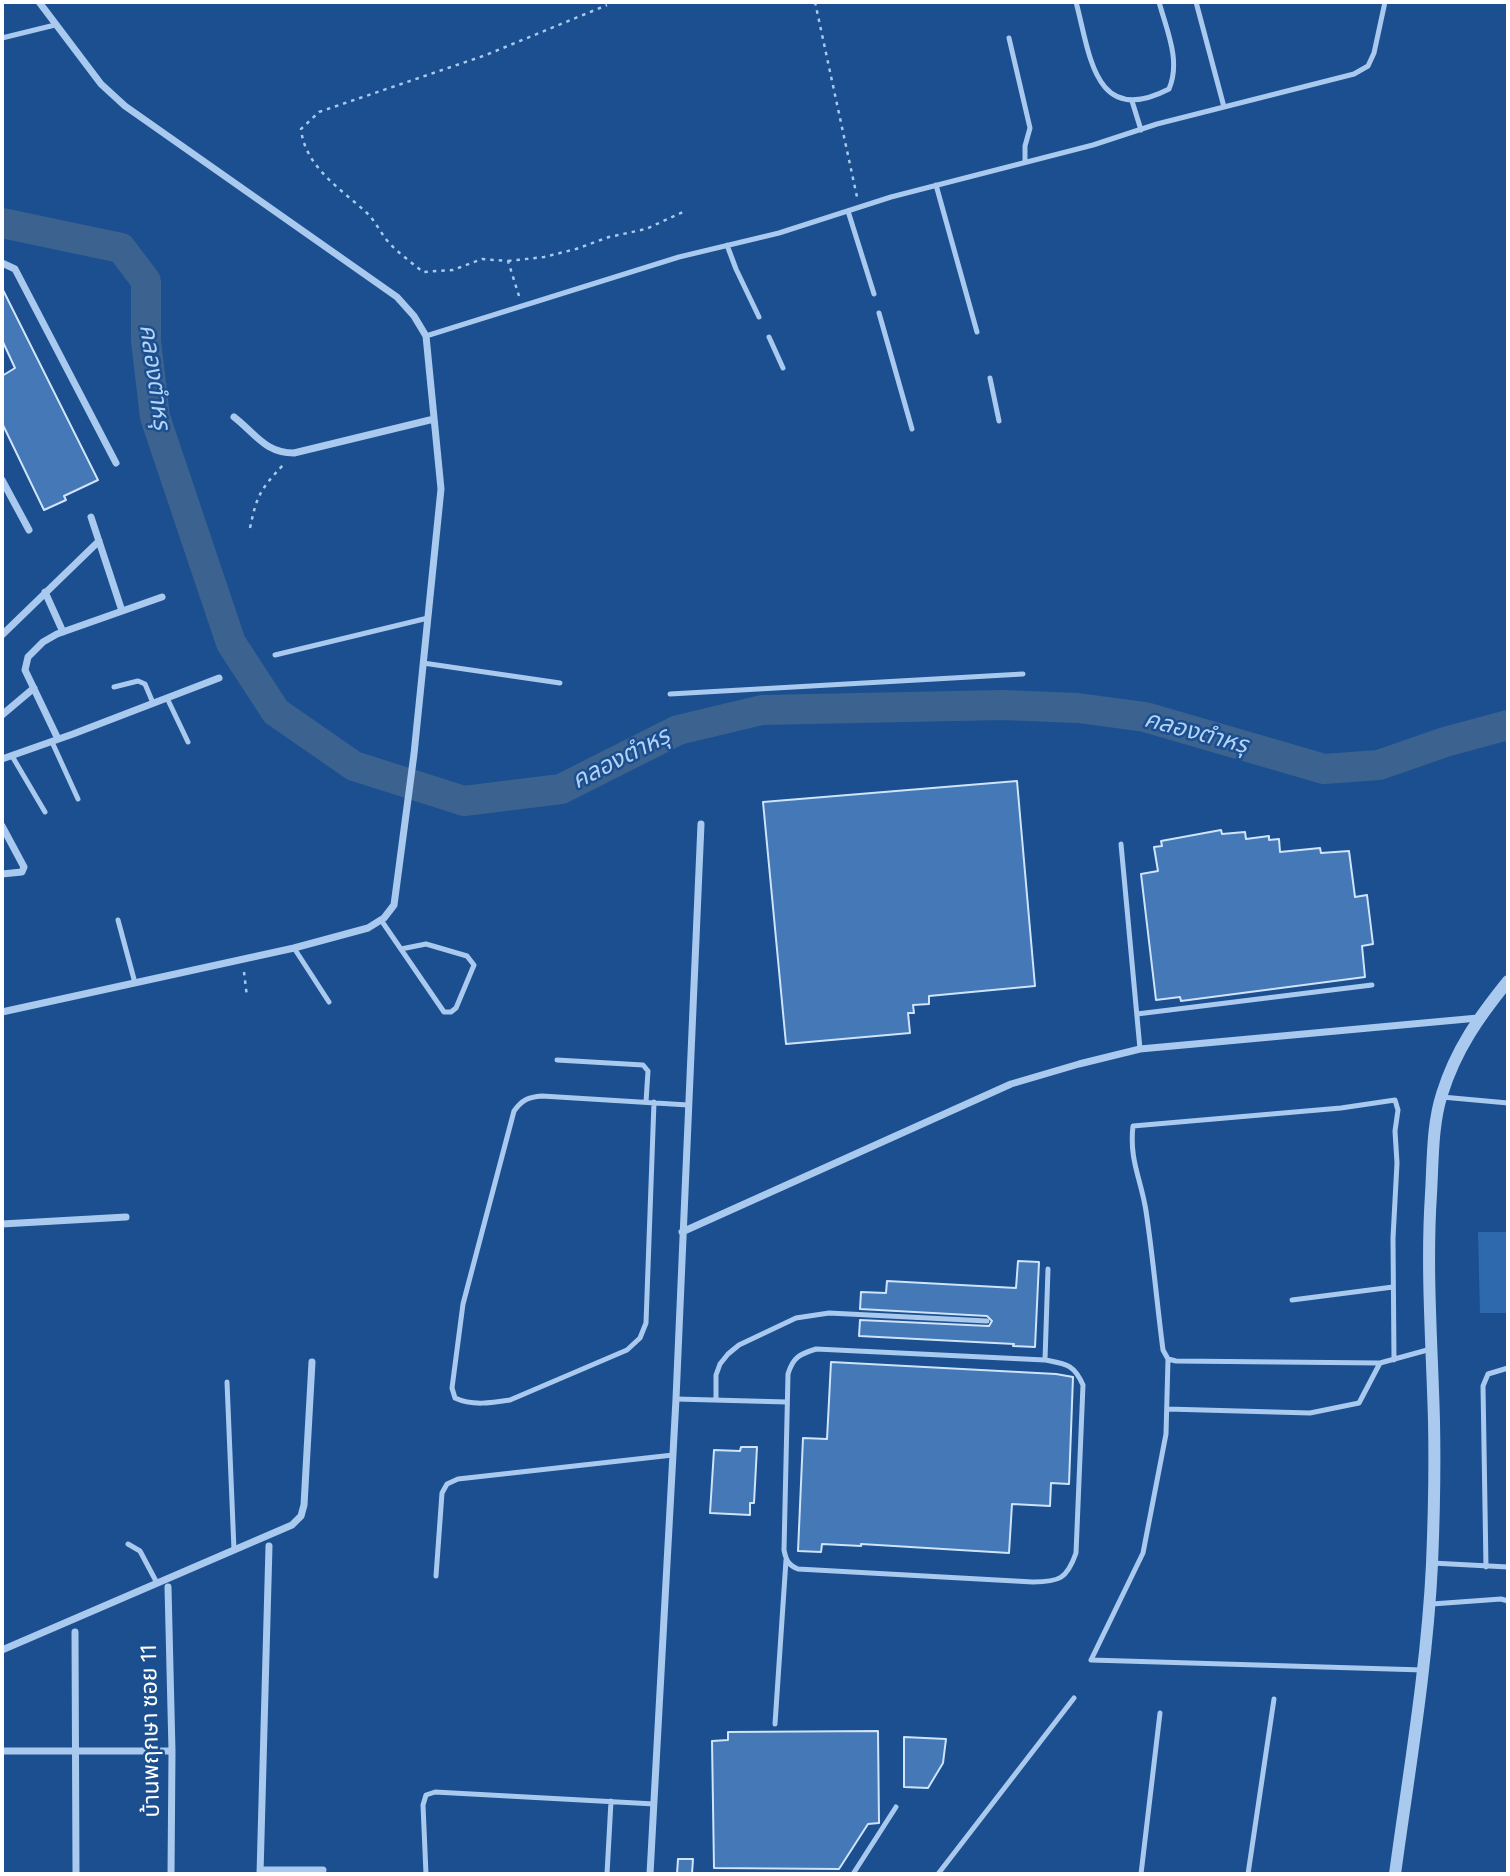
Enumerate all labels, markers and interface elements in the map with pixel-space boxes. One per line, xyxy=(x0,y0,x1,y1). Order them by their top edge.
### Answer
water label: คลองตำหรุ xyxy=(132,323,176,431)
water label: คลองตำหรุ xyxy=(1141,705,1251,761)
water label: คลองตำหรุ xyxy=(567,722,675,796)
street label: บ้านพฤกษา ซอย 11 xyxy=(136,1644,166,1818)

